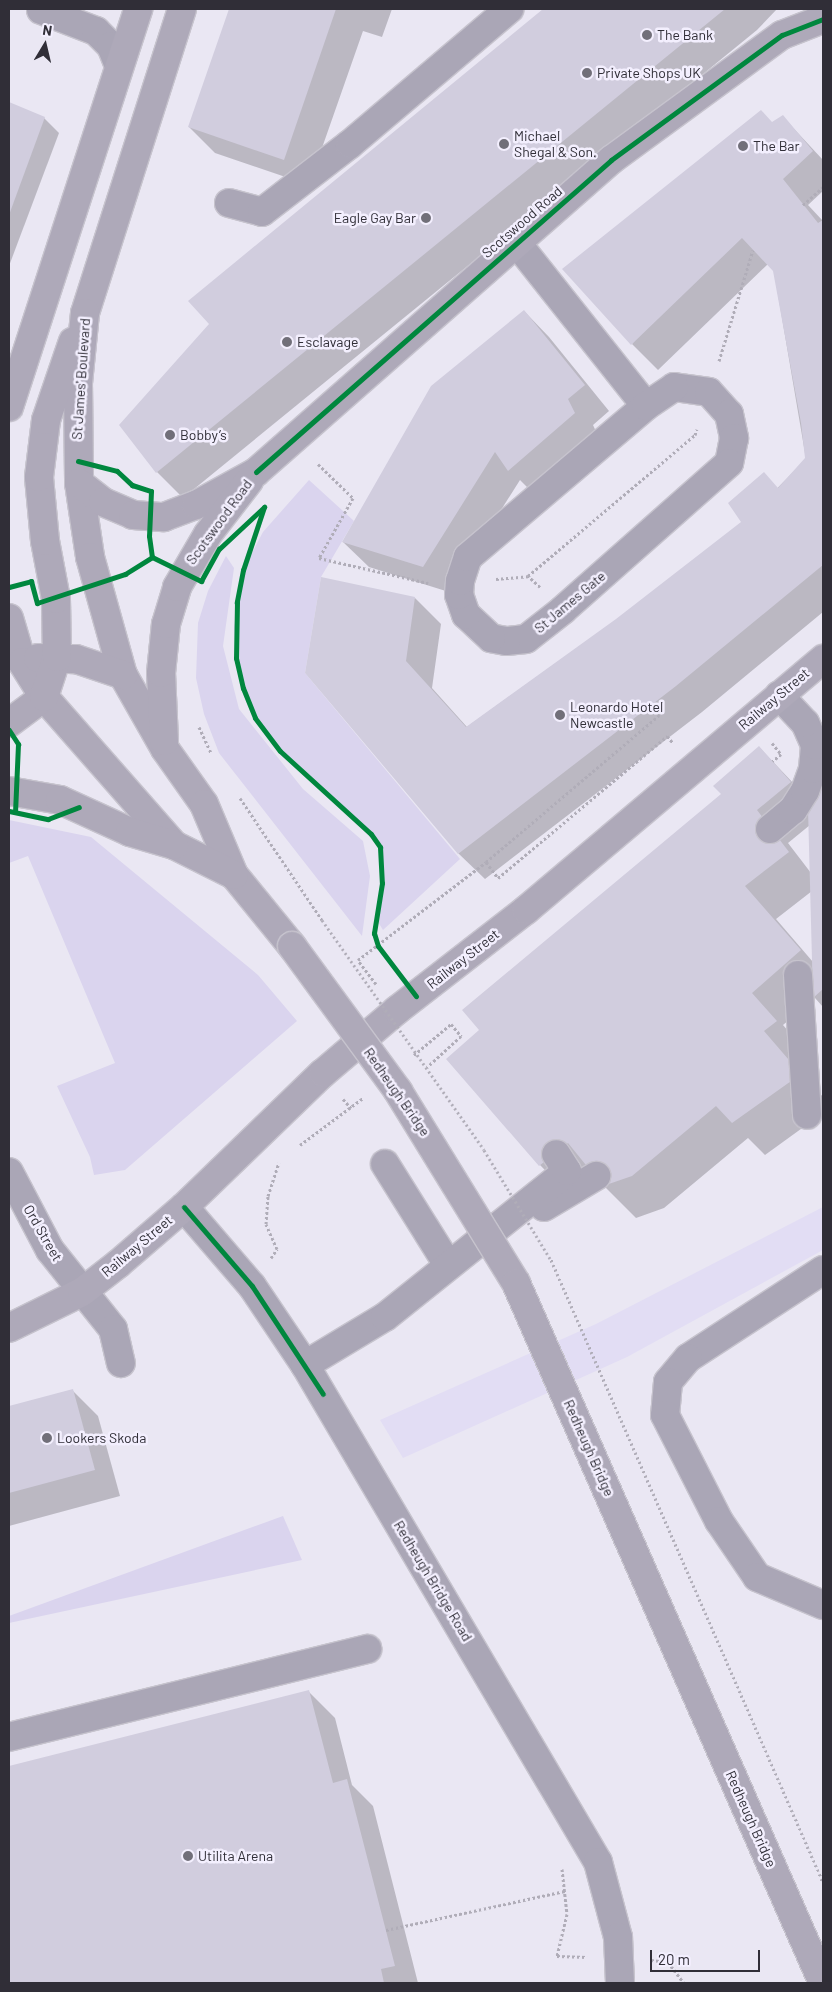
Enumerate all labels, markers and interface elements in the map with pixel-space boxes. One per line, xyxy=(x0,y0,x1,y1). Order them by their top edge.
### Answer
north arrow xyxy=(20,20,70,70)
text: N xyxy=(41,21,53,39)
place label: The Bank xyxy=(657,27,713,43)
marker: The Bank xyxy=(641,29,653,41)
place label: Private Shops UK xyxy=(597,65,701,81)
marker: Private Shops UK xyxy=(581,67,593,79)
place label: Michael Shegal & Son. xyxy=(514,128,597,160)
marker: Michael Shegal & Son. xyxy=(498,138,510,150)
place label: The Bar xyxy=(753,138,800,154)
marker: The Bar xyxy=(737,140,749,152)
street label: Scotswood Road xyxy=(478,183,566,261)
place label: Eagle Gay Bar xyxy=(334,210,416,226)
marker: Eagle Gay Bar xyxy=(420,212,432,224)
street label: St James' Boulevard xyxy=(68,318,94,440)
place label: Esclavage xyxy=(297,334,358,350)
marker: Esclavage xyxy=(281,336,293,348)
place label: Bobby’s xyxy=(180,427,227,443)
marker: Bobby’s xyxy=(164,429,176,441)
street label: Scotswood Road xyxy=(183,476,255,568)
street label: St James Gate xyxy=(531,567,609,637)
street label: Railway Street xyxy=(735,665,813,733)
place label: Leonardo Hotel Newcastle xyxy=(570,699,663,732)
marker: Leonardo Hotel Newcastle xyxy=(554,709,566,721)
street label: Railway Street xyxy=(424,926,502,992)
street label: Redheugh Bridge xyxy=(360,1045,434,1139)
street label: Ord Street xyxy=(20,1202,66,1264)
street label: Railway Street xyxy=(98,1212,176,1280)
street label: Redheugh Bridge xyxy=(560,1397,618,1499)
place label: Lookers Skoda xyxy=(57,1430,146,1446)
marker: Lookers Skoda xyxy=(41,1432,53,1444)
street label: Redheugh Bridge Road xyxy=(390,1518,476,1644)
street label: Redheugh Bridge xyxy=(722,1768,780,1870)
place label: Utilita Arena xyxy=(198,1848,273,1864)
marker: Utilita Arena xyxy=(182,1850,194,1862)
scale bar xyxy=(652,1940,762,1972)
text: 20 m xyxy=(658,1950,690,1968)

